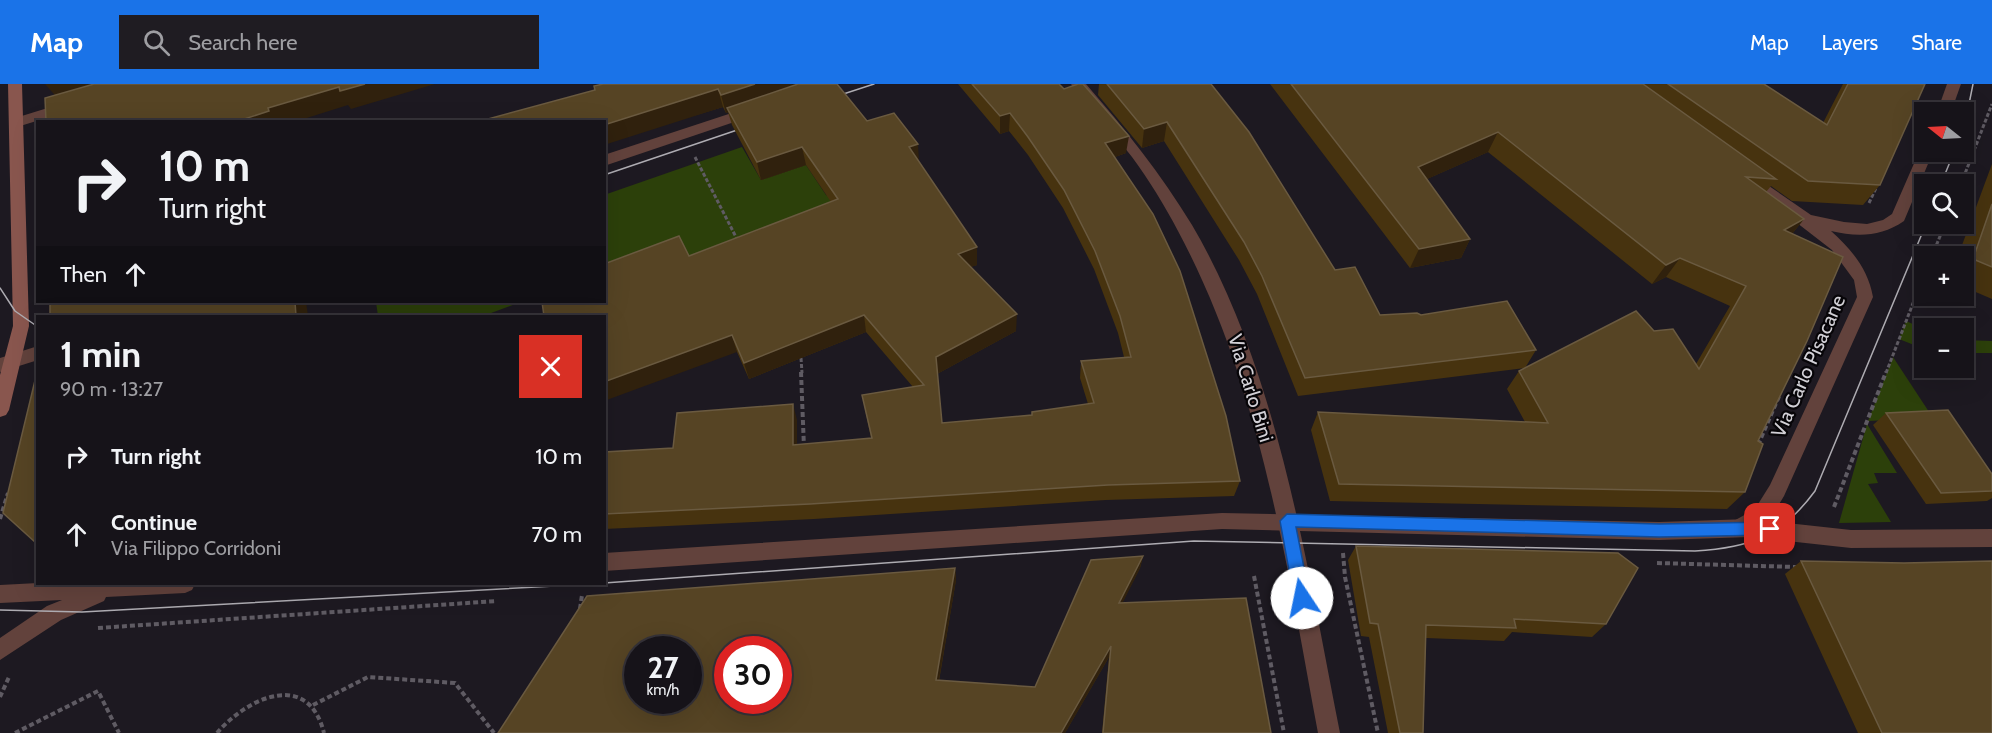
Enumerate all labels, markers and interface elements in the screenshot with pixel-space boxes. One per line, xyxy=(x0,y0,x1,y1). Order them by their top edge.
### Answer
search box xyxy=(119,15,539,69)
text: Map xyxy=(30,25,83,59)
icon: search xyxy=(140,26,173,59)
text: Search here xyxy=(188,29,297,56)
text: Map xyxy=(1750,30,1789,55)
text: Layers xyxy=(1822,30,1878,55)
text: Share xyxy=(1911,30,1962,55)
north arrow xyxy=(1914,102,1974,162)
map controls xyxy=(1914,102,1974,378)
text: 10 m xyxy=(159,140,250,192)
icon: right xyxy=(60,144,138,222)
button: search xyxy=(1914,174,1974,234)
text: Turn right xyxy=(159,192,266,225)
button: + xyxy=(1914,246,1974,306)
icon: ahead xyxy=(119,258,152,291)
text: Then xyxy=(60,261,107,288)
street label: Via Carlo Pisacane xyxy=(1766,291,1850,441)
button: − xyxy=(1914,318,1974,378)
street label: Via Carlo Bini xyxy=(1223,331,1279,445)
text: 1 min xyxy=(60,332,141,376)
button: close xyxy=(519,335,582,398)
text: 90 m · 13:27 xyxy=(60,377,163,401)
icon: right xyxy=(60,440,93,473)
text: Turn right xyxy=(111,443,201,470)
text: 10 m xyxy=(535,443,582,470)
pin xyxy=(1744,503,1795,554)
text: Continue xyxy=(111,509,197,536)
icon: arrive xyxy=(1753,512,1786,545)
icon: ahead xyxy=(60,518,93,551)
text: 70 m xyxy=(532,521,582,548)
text: Via Filippo Corridoni xyxy=(111,536,281,560)
position arrow xyxy=(1270,566,1334,630)
speed limit sign: 30 xyxy=(714,636,792,714)
text: 27 xyxy=(647,649,679,686)
text: km/h xyxy=(647,681,679,699)

